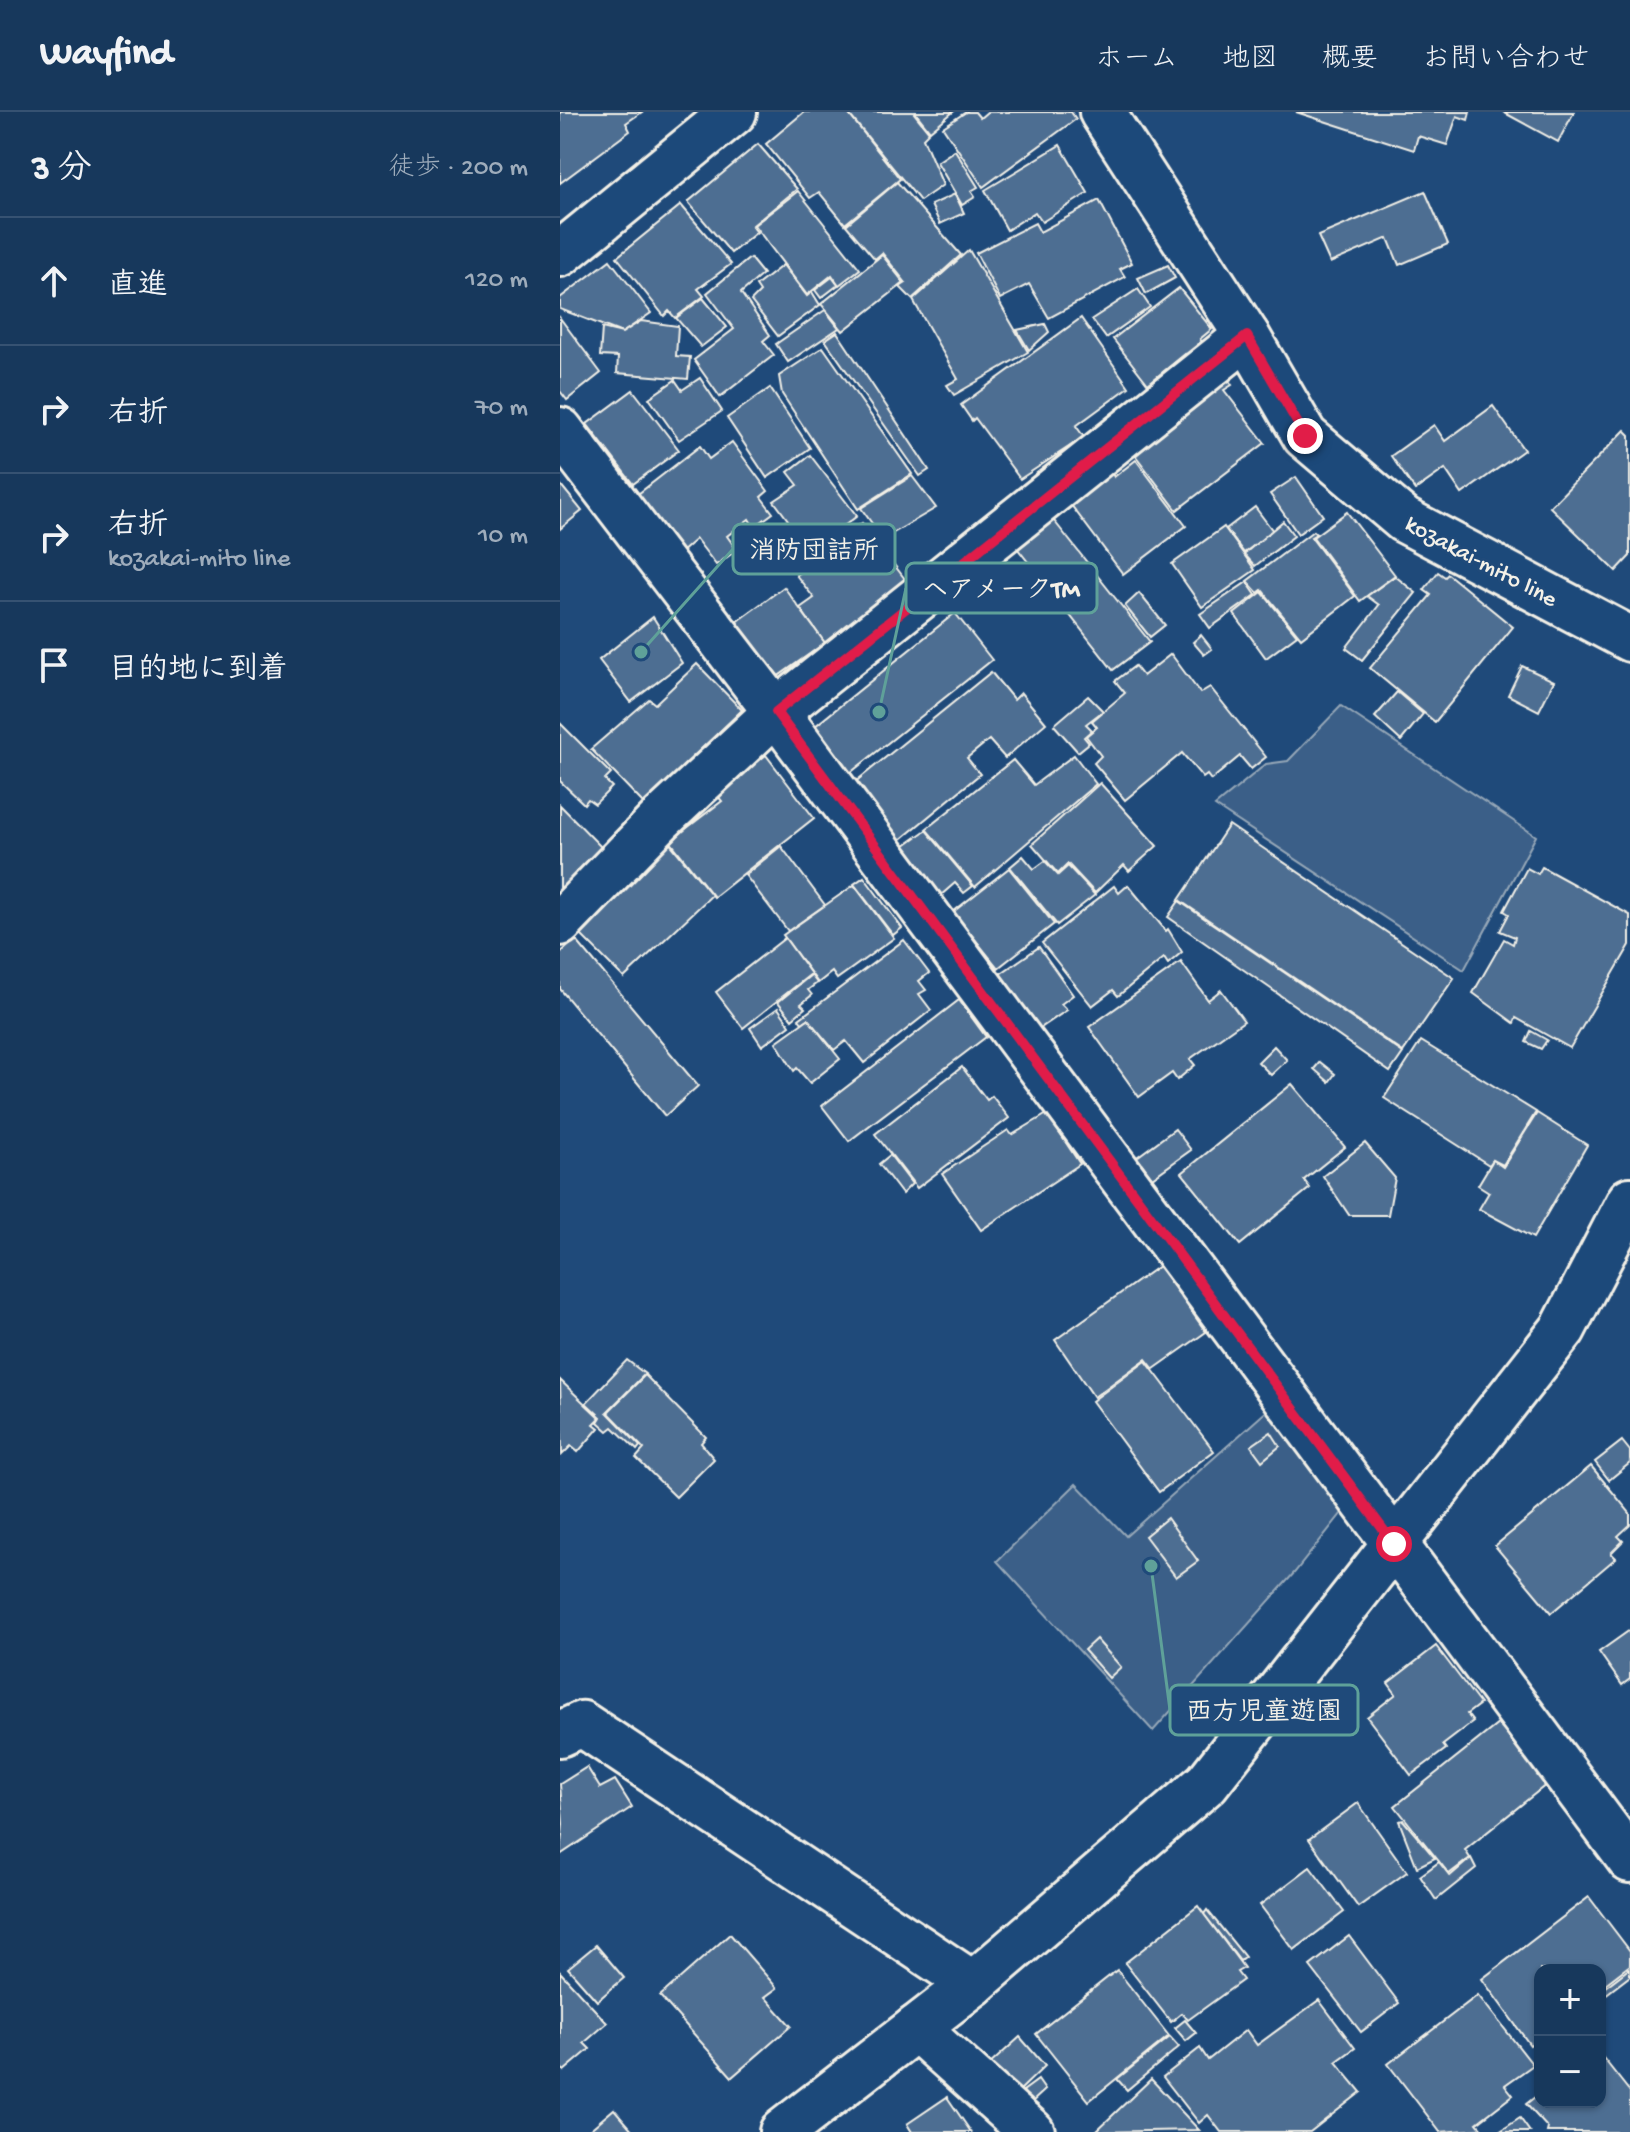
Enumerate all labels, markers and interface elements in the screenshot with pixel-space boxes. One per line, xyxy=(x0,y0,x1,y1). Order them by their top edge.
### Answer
text: Wayfind xyxy=(40,33,172,77)
text: ホーム xyxy=(1095,44,1178,77)
text: 地図 xyxy=(1222,44,1278,77)
text: 概要 xyxy=(1322,44,1378,77)
text: お問い合わせ xyxy=(1422,44,1590,77)
text: 3 分 xyxy=(32,151,92,191)
text: 徒歩 · 200 m xyxy=(389,154,528,185)
icon: ahead xyxy=(32,259,76,303)
text: 120 m xyxy=(465,266,528,297)
text: 直進 xyxy=(108,270,168,305)
icon: right xyxy=(32,387,76,431)
text: 70 m xyxy=(475,394,528,425)
text: 右折 xyxy=(108,398,168,433)
route end xyxy=(1287,418,1323,454)
text: 右折 xyxy=(108,510,168,545)
street label: kozakai-mito line xyxy=(1399,511,1562,616)
icon: right xyxy=(32,515,76,559)
text: 10 m xyxy=(478,522,528,553)
callout: 消防団詰所 xyxy=(733,524,895,574)
text: 消防団詰所 xyxy=(749,537,879,569)
text: kozakai-mito line xyxy=(108,545,290,576)
callout: ヘアメークTM xyxy=(906,563,1097,613)
text: ヘアメークTM xyxy=(922,577,1081,608)
icon: arrive xyxy=(32,643,76,687)
text: 目的地に到着 xyxy=(108,654,288,689)
route start xyxy=(1376,1526,1412,1562)
callout: 西方児童遊園 xyxy=(1170,1685,1358,1735)
text: 西方児童遊園 xyxy=(1186,1697,1342,1730)
map controls xyxy=(1534,1964,1606,2108)
button: + xyxy=(1534,1964,1606,2036)
button: − xyxy=(1534,2036,1606,2108)

